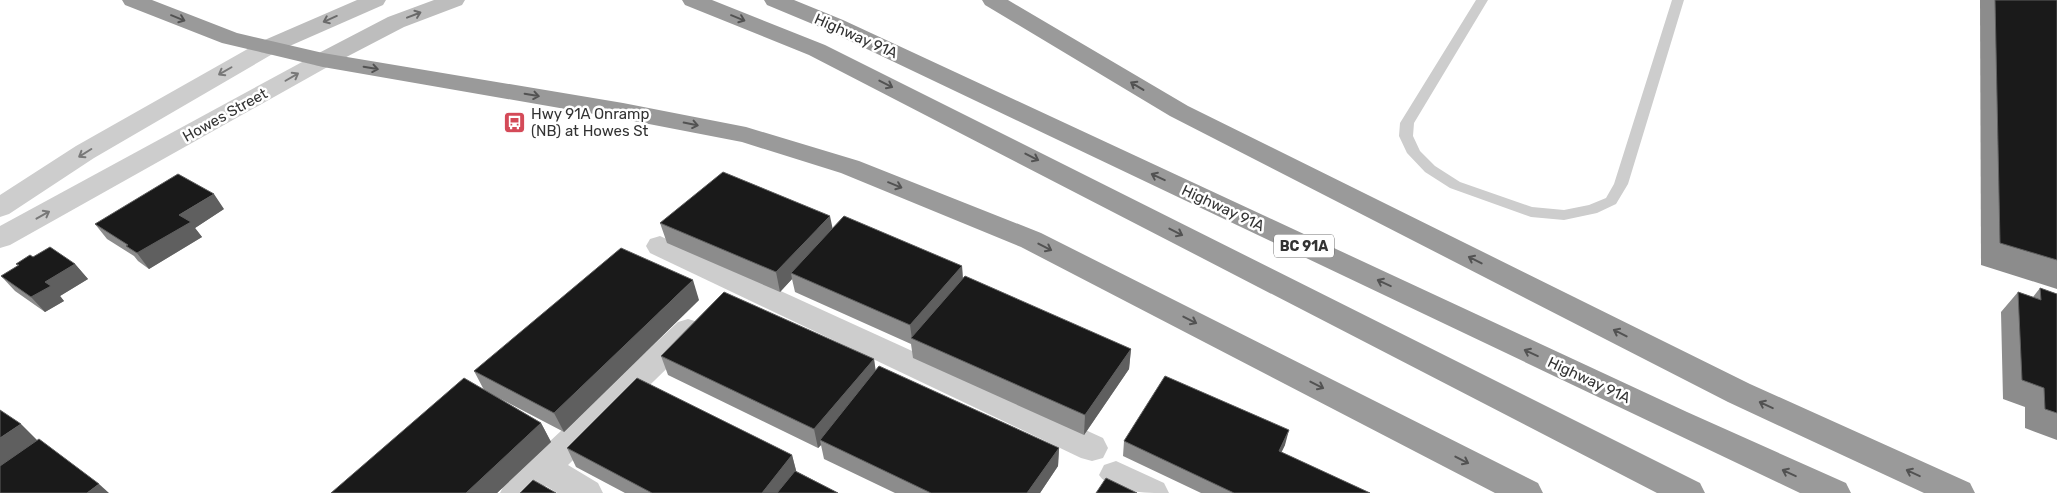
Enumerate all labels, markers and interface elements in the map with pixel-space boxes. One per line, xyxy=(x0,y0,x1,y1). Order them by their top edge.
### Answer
one-way arrow xyxy=(406,10,421,19)
street label: Highway 91A xyxy=(812,10,900,62)
one-way arrow xyxy=(170,14,185,23)
one-way arrow xyxy=(730,14,745,23)
one-way arrow xyxy=(323,15,338,24)
one-way arrow xyxy=(363,63,379,73)
one-way arrow xyxy=(219,67,233,77)
one-way arrow xyxy=(285,72,299,82)
one-way arrow xyxy=(878,80,893,90)
one-way arrow xyxy=(1130,81,1144,91)
street label: Howes Street xyxy=(180,84,271,146)
one-way arrow xyxy=(523,90,539,100)
place label: Hwy 91A Onramp (NB) at Howes St xyxy=(531,105,649,140)
bus stop icon: Hwy 91A Onramp (NB) at Howes St xyxy=(503,111,527,135)
one-way arrow xyxy=(683,120,699,129)
one-way arrow xyxy=(78,148,92,158)
one-way arrow xyxy=(1024,152,1039,162)
one-way arrow xyxy=(1150,172,1165,182)
one-way arrow xyxy=(887,181,902,190)
street label: Highway 91A xyxy=(1179,181,1267,235)
one-way arrow xyxy=(35,209,49,219)
one-way arrow xyxy=(1168,228,1183,237)
road number: BC 91A xyxy=(1274,235,1334,258)
one-way arrow xyxy=(1038,242,1053,252)
one-way arrow xyxy=(1468,255,1483,264)
one-way arrow xyxy=(1377,278,1392,288)
one-way arrow xyxy=(1183,315,1198,325)
one-way arrow xyxy=(1613,328,1628,337)
one-way arrow xyxy=(1524,347,1539,357)
street label: Highway 91A xyxy=(1545,353,1633,407)
one-way arrow xyxy=(1310,380,1325,390)
one-way arrow xyxy=(1759,400,1774,409)
one-way arrow xyxy=(1454,456,1469,465)
one-way arrow xyxy=(1782,467,1797,477)
one-way arrow xyxy=(1906,467,1921,477)

